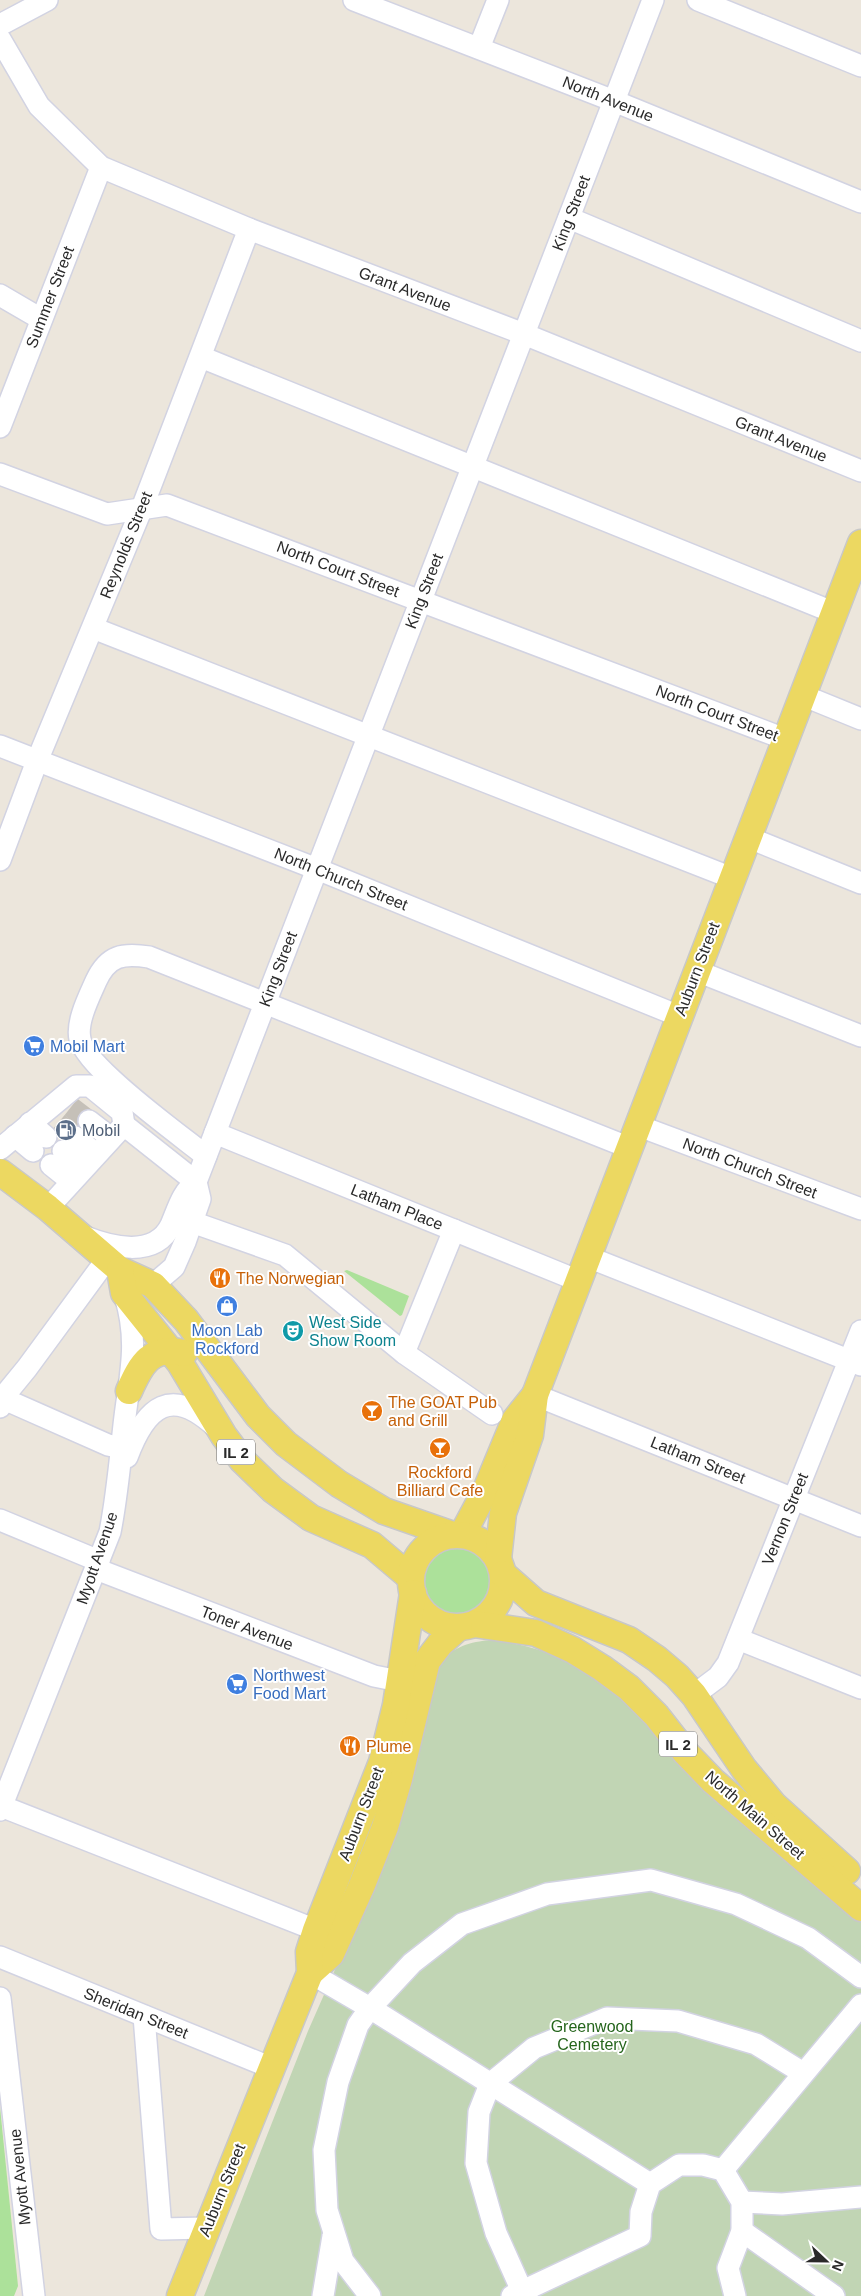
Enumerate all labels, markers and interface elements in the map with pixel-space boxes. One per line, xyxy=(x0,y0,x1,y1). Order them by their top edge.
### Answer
street label: North Avenue xyxy=(560,73,656,125)
street label: King Street xyxy=(549,172,593,253)
street label: Summer Street xyxy=(23,243,77,350)
street label: Grant Avenue xyxy=(356,264,454,314)
street label: Grant Avenue xyxy=(733,413,830,465)
street label: Reynolds Street xyxy=(97,489,155,601)
street label: North Court Street xyxy=(274,538,402,600)
street label: King Street xyxy=(402,550,446,631)
street label: North Court Street xyxy=(653,682,781,744)
street label: North Church Street xyxy=(272,844,411,914)
street label: Auburn Street xyxy=(671,919,723,1018)
street label: King Street xyxy=(256,928,300,1009)
supermarket icon: Mobil Mart xyxy=(22,1034,46,1058)
place label: Mobil Mart xyxy=(50,1038,125,1055)
fuel station icon: Mobil xyxy=(54,1118,78,1142)
place label: Mobil xyxy=(82,1122,120,1139)
street label: North Church Street xyxy=(681,1135,820,1202)
street label: Latham Place xyxy=(348,1181,446,1233)
restaurant icon: The Norwegian xyxy=(208,1266,232,1290)
place label: The Norwegian xyxy=(236,1270,345,1287)
shop icon: Moon Lab Rockford xyxy=(215,1294,239,1318)
place label: West Side Show Room xyxy=(309,1314,396,1349)
theatre icon: West Side Show Room xyxy=(281,1319,305,1343)
place label: Moon Lab Rockford xyxy=(191,1322,263,1357)
place label: The GOAT Pub and Grill xyxy=(388,1394,497,1429)
bar icon: The GOAT Pub and Grill xyxy=(360,1399,384,1423)
street label: Latham Street xyxy=(648,1433,748,1487)
bar icon: Rockford Billiard Cafe xyxy=(428,1436,452,1460)
road number: IL 2 xyxy=(217,1440,255,1464)
place label: Rockford Billiard Cafe xyxy=(397,1464,483,1499)
street label: Vernon Street xyxy=(759,1470,811,1568)
street label: Myott Avenue xyxy=(73,1509,121,1606)
street label: Toner Avenue xyxy=(198,1603,296,1653)
place label: Northwest Food Mart xyxy=(253,1667,326,1702)
supermarket icon: Northwest Food Mart xyxy=(225,1672,249,1696)
road number: IL 2 xyxy=(659,1732,697,1756)
restaurant icon: Plume xyxy=(338,1734,362,1758)
place label: Plume xyxy=(366,1738,411,1755)
street label: Auburn Street xyxy=(335,1764,387,1863)
street label: North Main Street xyxy=(702,1767,808,1863)
street label: Sheridan Street xyxy=(81,1984,191,2042)
park label: Greenwood Cemetery xyxy=(551,2018,633,2053)
street label: Myott Avenue xyxy=(6,2128,34,2226)
street label: Auburn Street xyxy=(196,2141,249,2239)
north arrow xyxy=(801,2236,851,2286)
text: N xyxy=(829,2258,847,2274)

